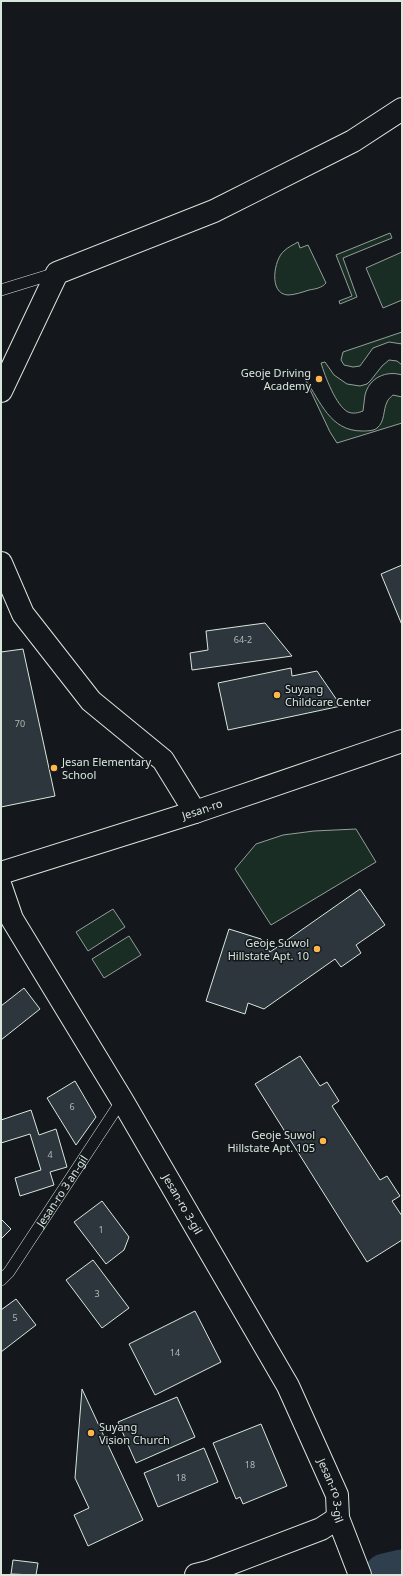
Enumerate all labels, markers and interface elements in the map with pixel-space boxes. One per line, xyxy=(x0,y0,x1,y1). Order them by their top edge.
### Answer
place label: Geoje Driving Academy xyxy=(241,365,311,393)
marker: Geoje Driving Academy xyxy=(314,374,324,384)
house number: 64-2 xyxy=(234,633,252,646)
place label: Suyang Childcare Center xyxy=(285,681,371,709)
marker: Suyang Childcare Center xyxy=(272,690,282,700)
house number: 70 xyxy=(15,717,25,730)
place label: Jesan Elementary School xyxy=(61,754,151,782)
marker: Jesan Elementary School xyxy=(49,763,59,773)
street label: Jesan-ro xyxy=(179,795,225,823)
place label: Geoje Suwol Hillstate Apt. 10 xyxy=(228,935,309,963)
marker: Geoje Suwol Hillstate Apt. 10 xyxy=(312,944,322,954)
house number: 6 xyxy=(69,1100,75,1113)
place label: Geoje Suwol Hillstate Apt. 105 xyxy=(227,1127,315,1155)
marker: Geoje Suwol Hillstate Apt. 105 xyxy=(318,1136,328,1146)
house number: 4 xyxy=(47,1148,53,1161)
street label: Jesan-ro 3 an-gil xyxy=(32,1152,91,1231)
street label: Jesan-ro 3-gil xyxy=(159,1170,206,1237)
house number: 1 xyxy=(98,1223,104,1236)
house number: 3 xyxy=(94,1287,100,1300)
house number: 5 xyxy=(12,1311,18,1324)
house number: 14 xyxy=(170,1346,180,1359)
place label: Suyang Vision Church xyxy=(99,1419,170,1447)
marker: Suyang Vision Church xyxy=(86,1428,96,1438)
street label: Jesan-ro 3-gil xyxy=(314,1455,347,1525)
house number: 18 xyxy=(245,1458,255,1471)
house number: 18 xyxy=(176,1471,186,1484)

